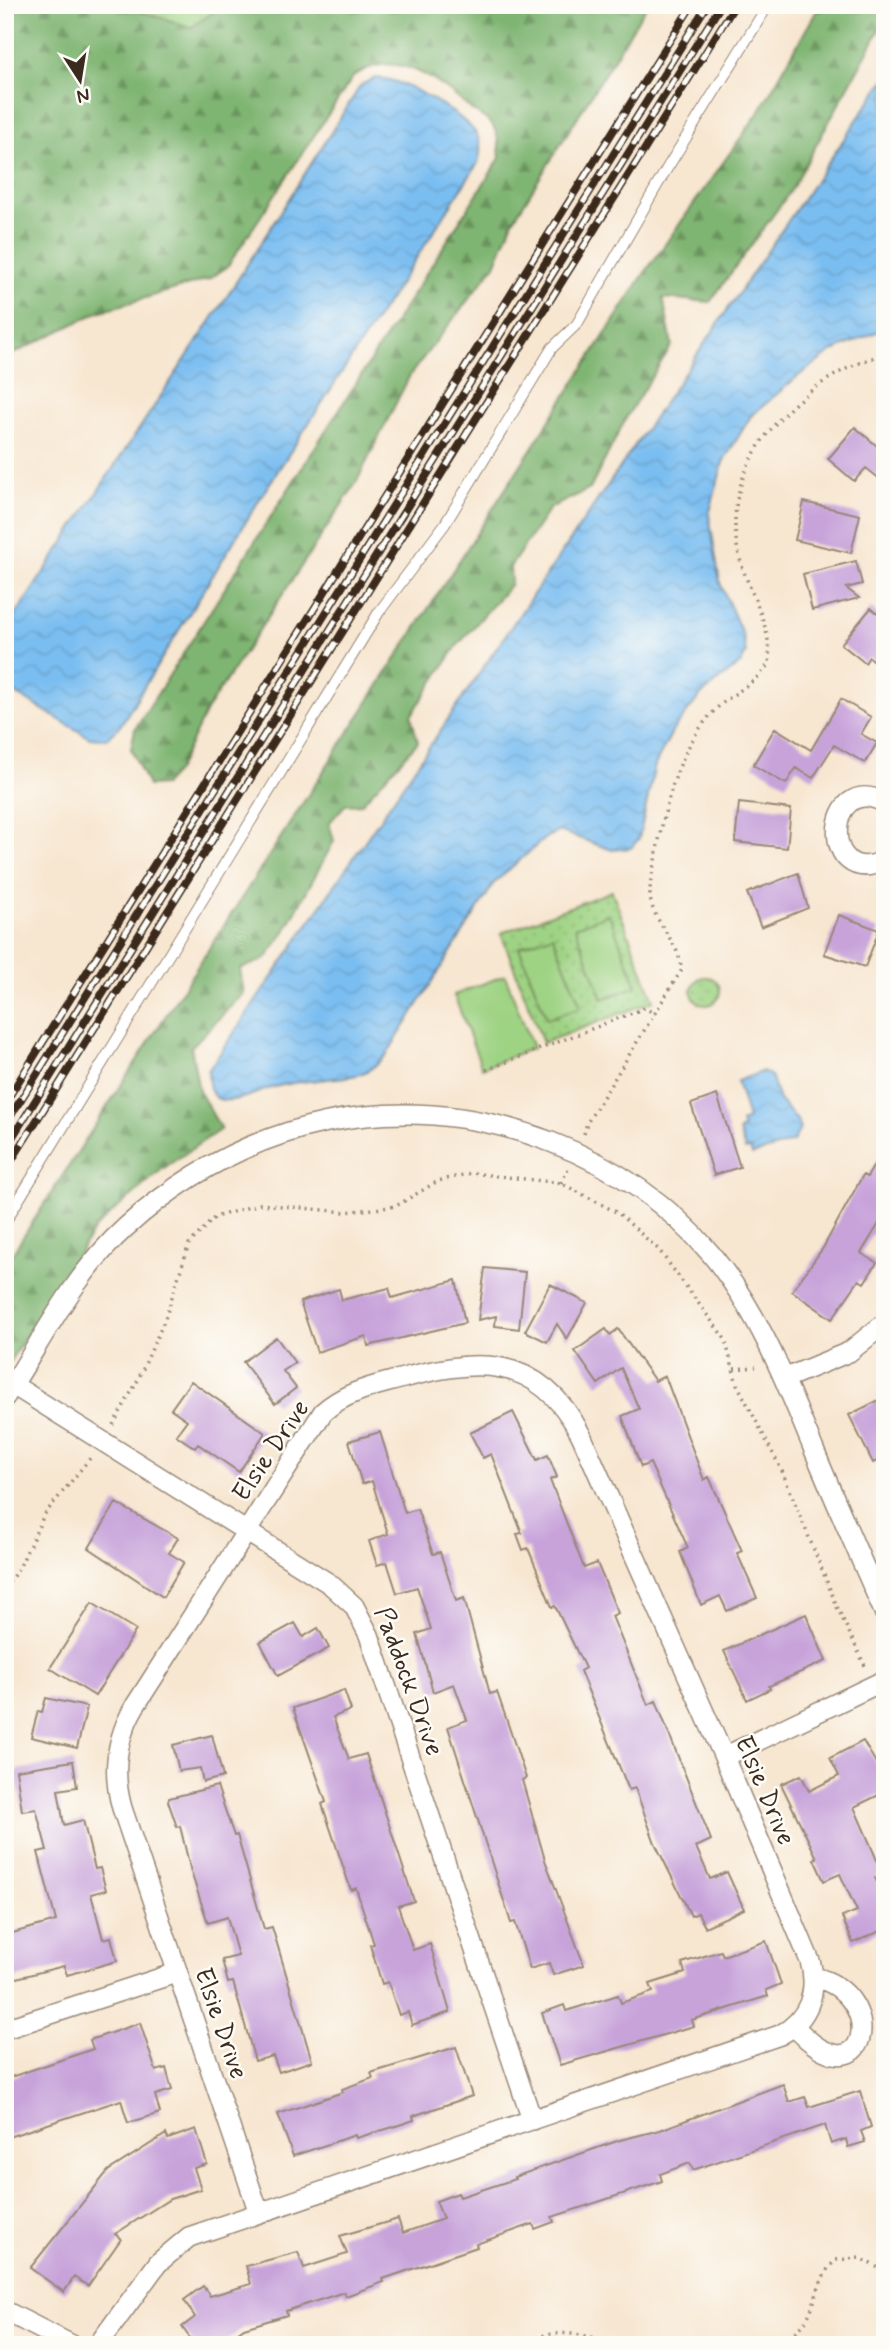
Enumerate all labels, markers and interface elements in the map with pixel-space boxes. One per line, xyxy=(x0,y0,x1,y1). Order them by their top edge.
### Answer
north arrow xyxy=(46,46,116,116)
text: N xyxy=(74,82,92,109)
street label: Elsie Drive xyxy=(225,1394,318,1509)
street label: Paddock Drive xyxy=(365,1602,451,1761)
street label: Elsie Drive xyxy=(726,1731,802,1851)
street label: Elsie Drive xyxy=(185,1963,255,2084)

